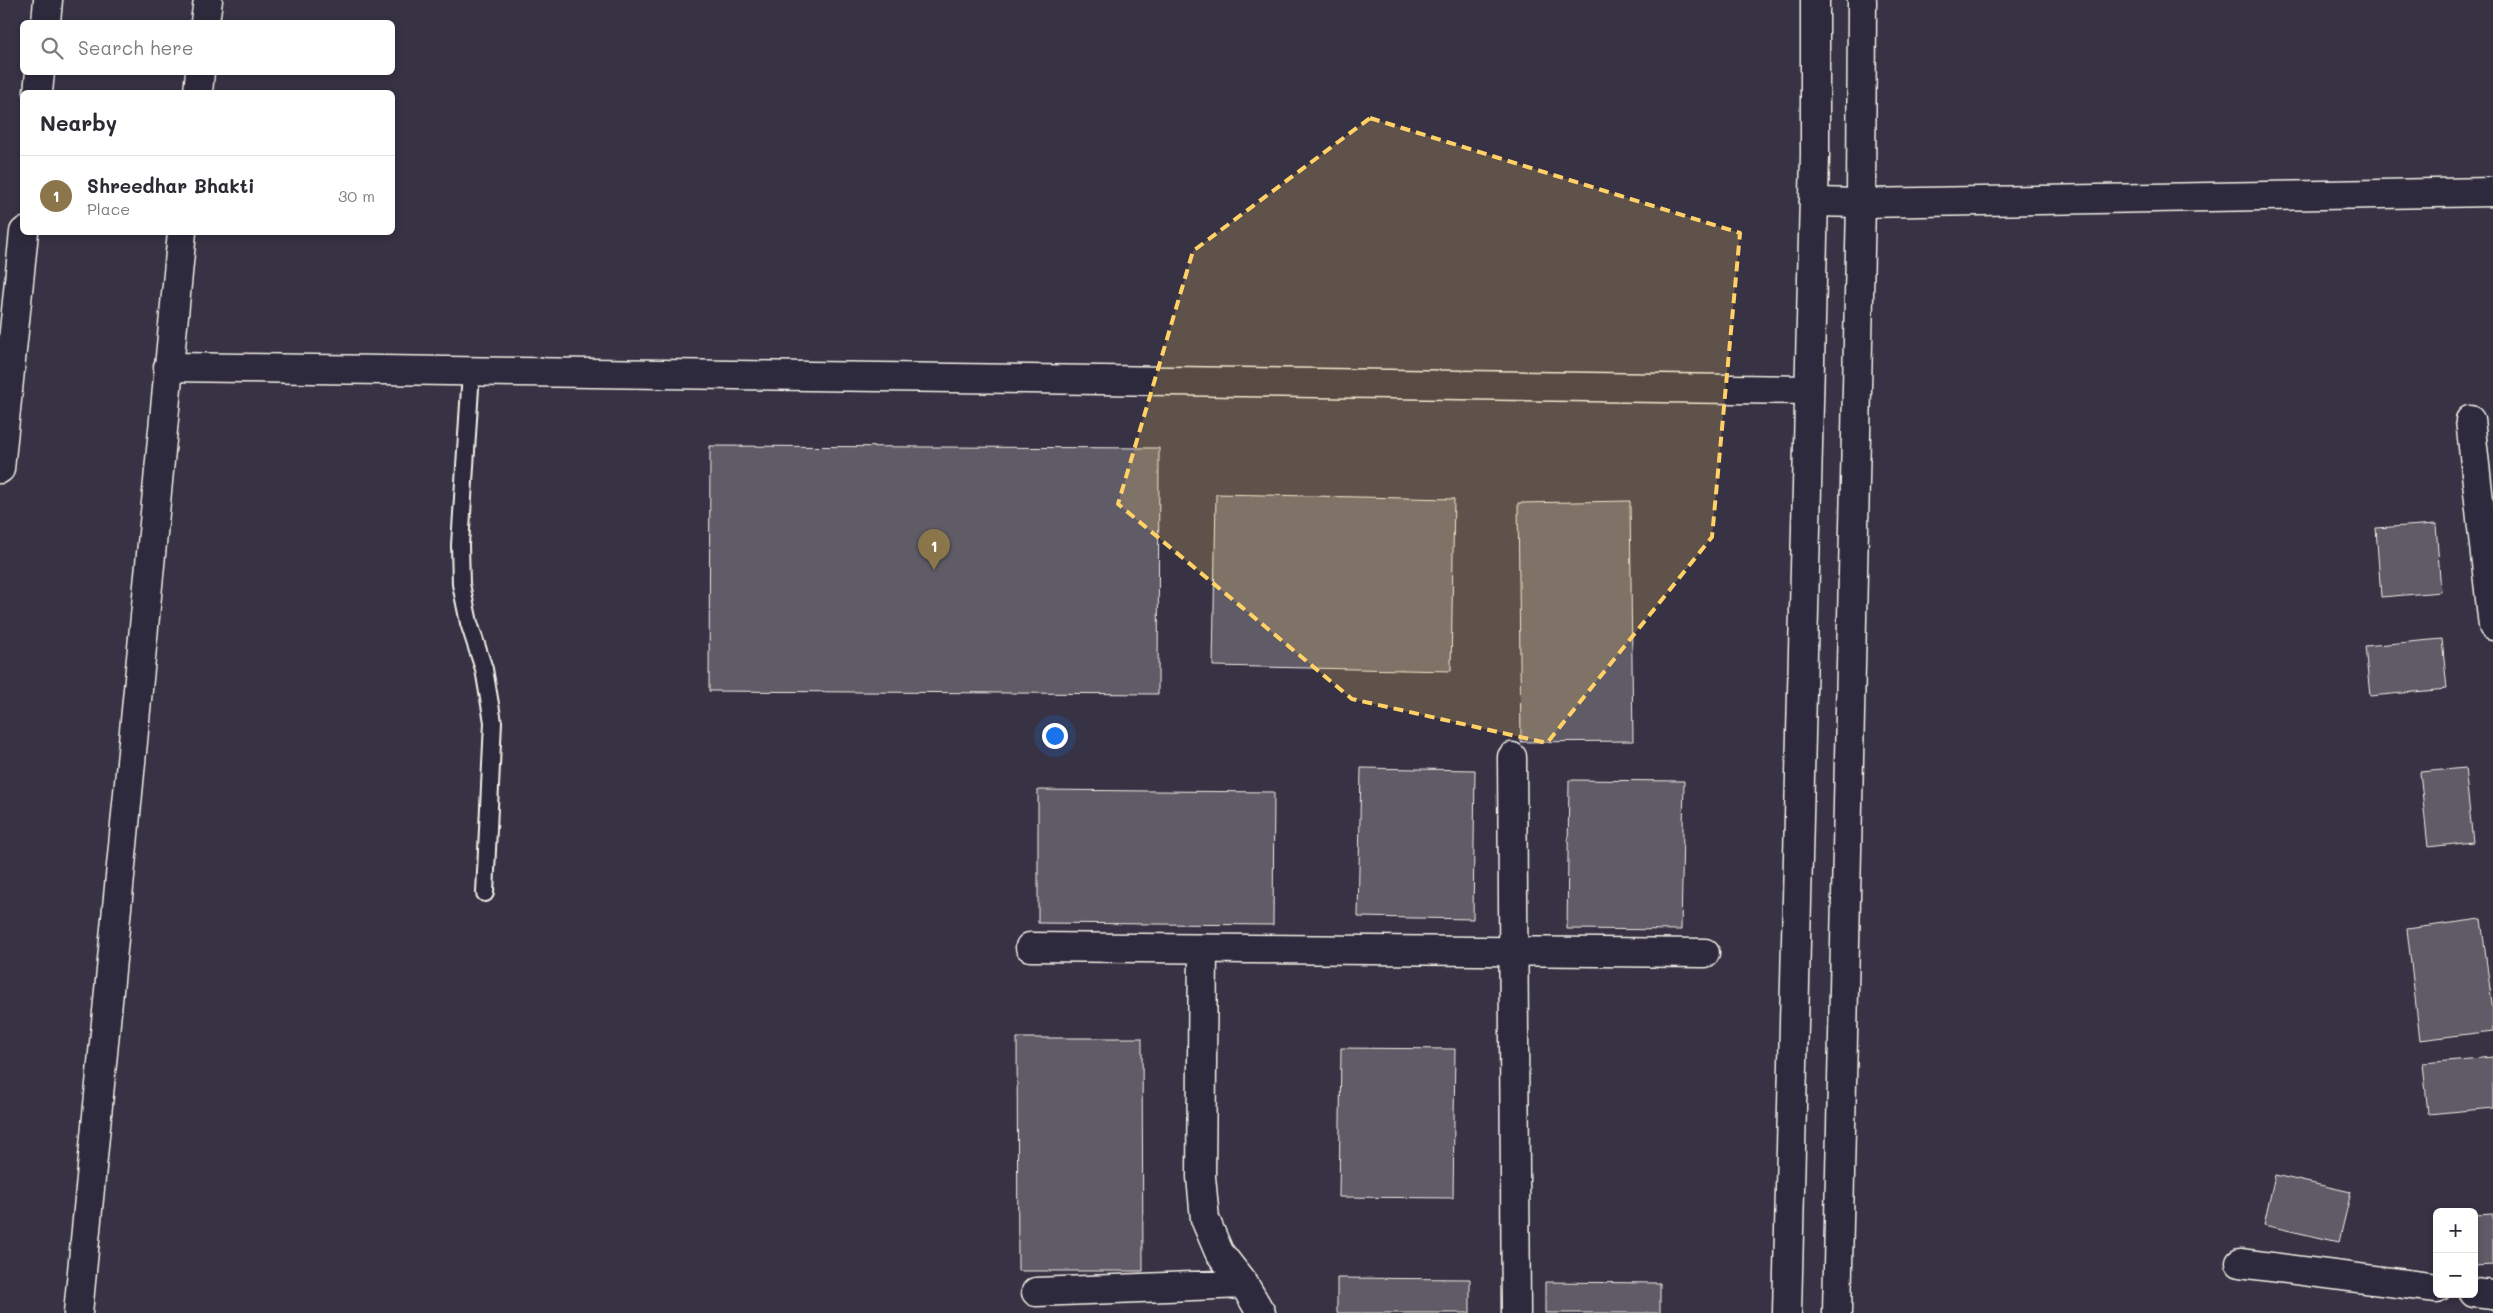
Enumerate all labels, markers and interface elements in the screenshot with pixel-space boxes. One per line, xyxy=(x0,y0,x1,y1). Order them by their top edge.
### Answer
search box xyxy=(20,20,395,75)
icon: search xyxy=(38,34,66,62)
text: Search here xyxy=(78,35,194,60)
text: Nearby xyxy=(40,109,117,136)
text: Shreedhar Bhakti xyxy=(87,173,255,198)
text: 1 xyxy=(52,185,60,206)
text: 30 m xyxy=(338,185,375,206)
text: Place xyxy=(87,198,130,219)
pin: 1 xyxy=(918,529,950,570)
your location xyxy=(1042,723,1068,749)
map controls xyxy=(2433,1208,2478,1298)
button: + xyxy=(2433,1208,2478,1253)
button: − xyxy=(2433,1253,2478,1298)

